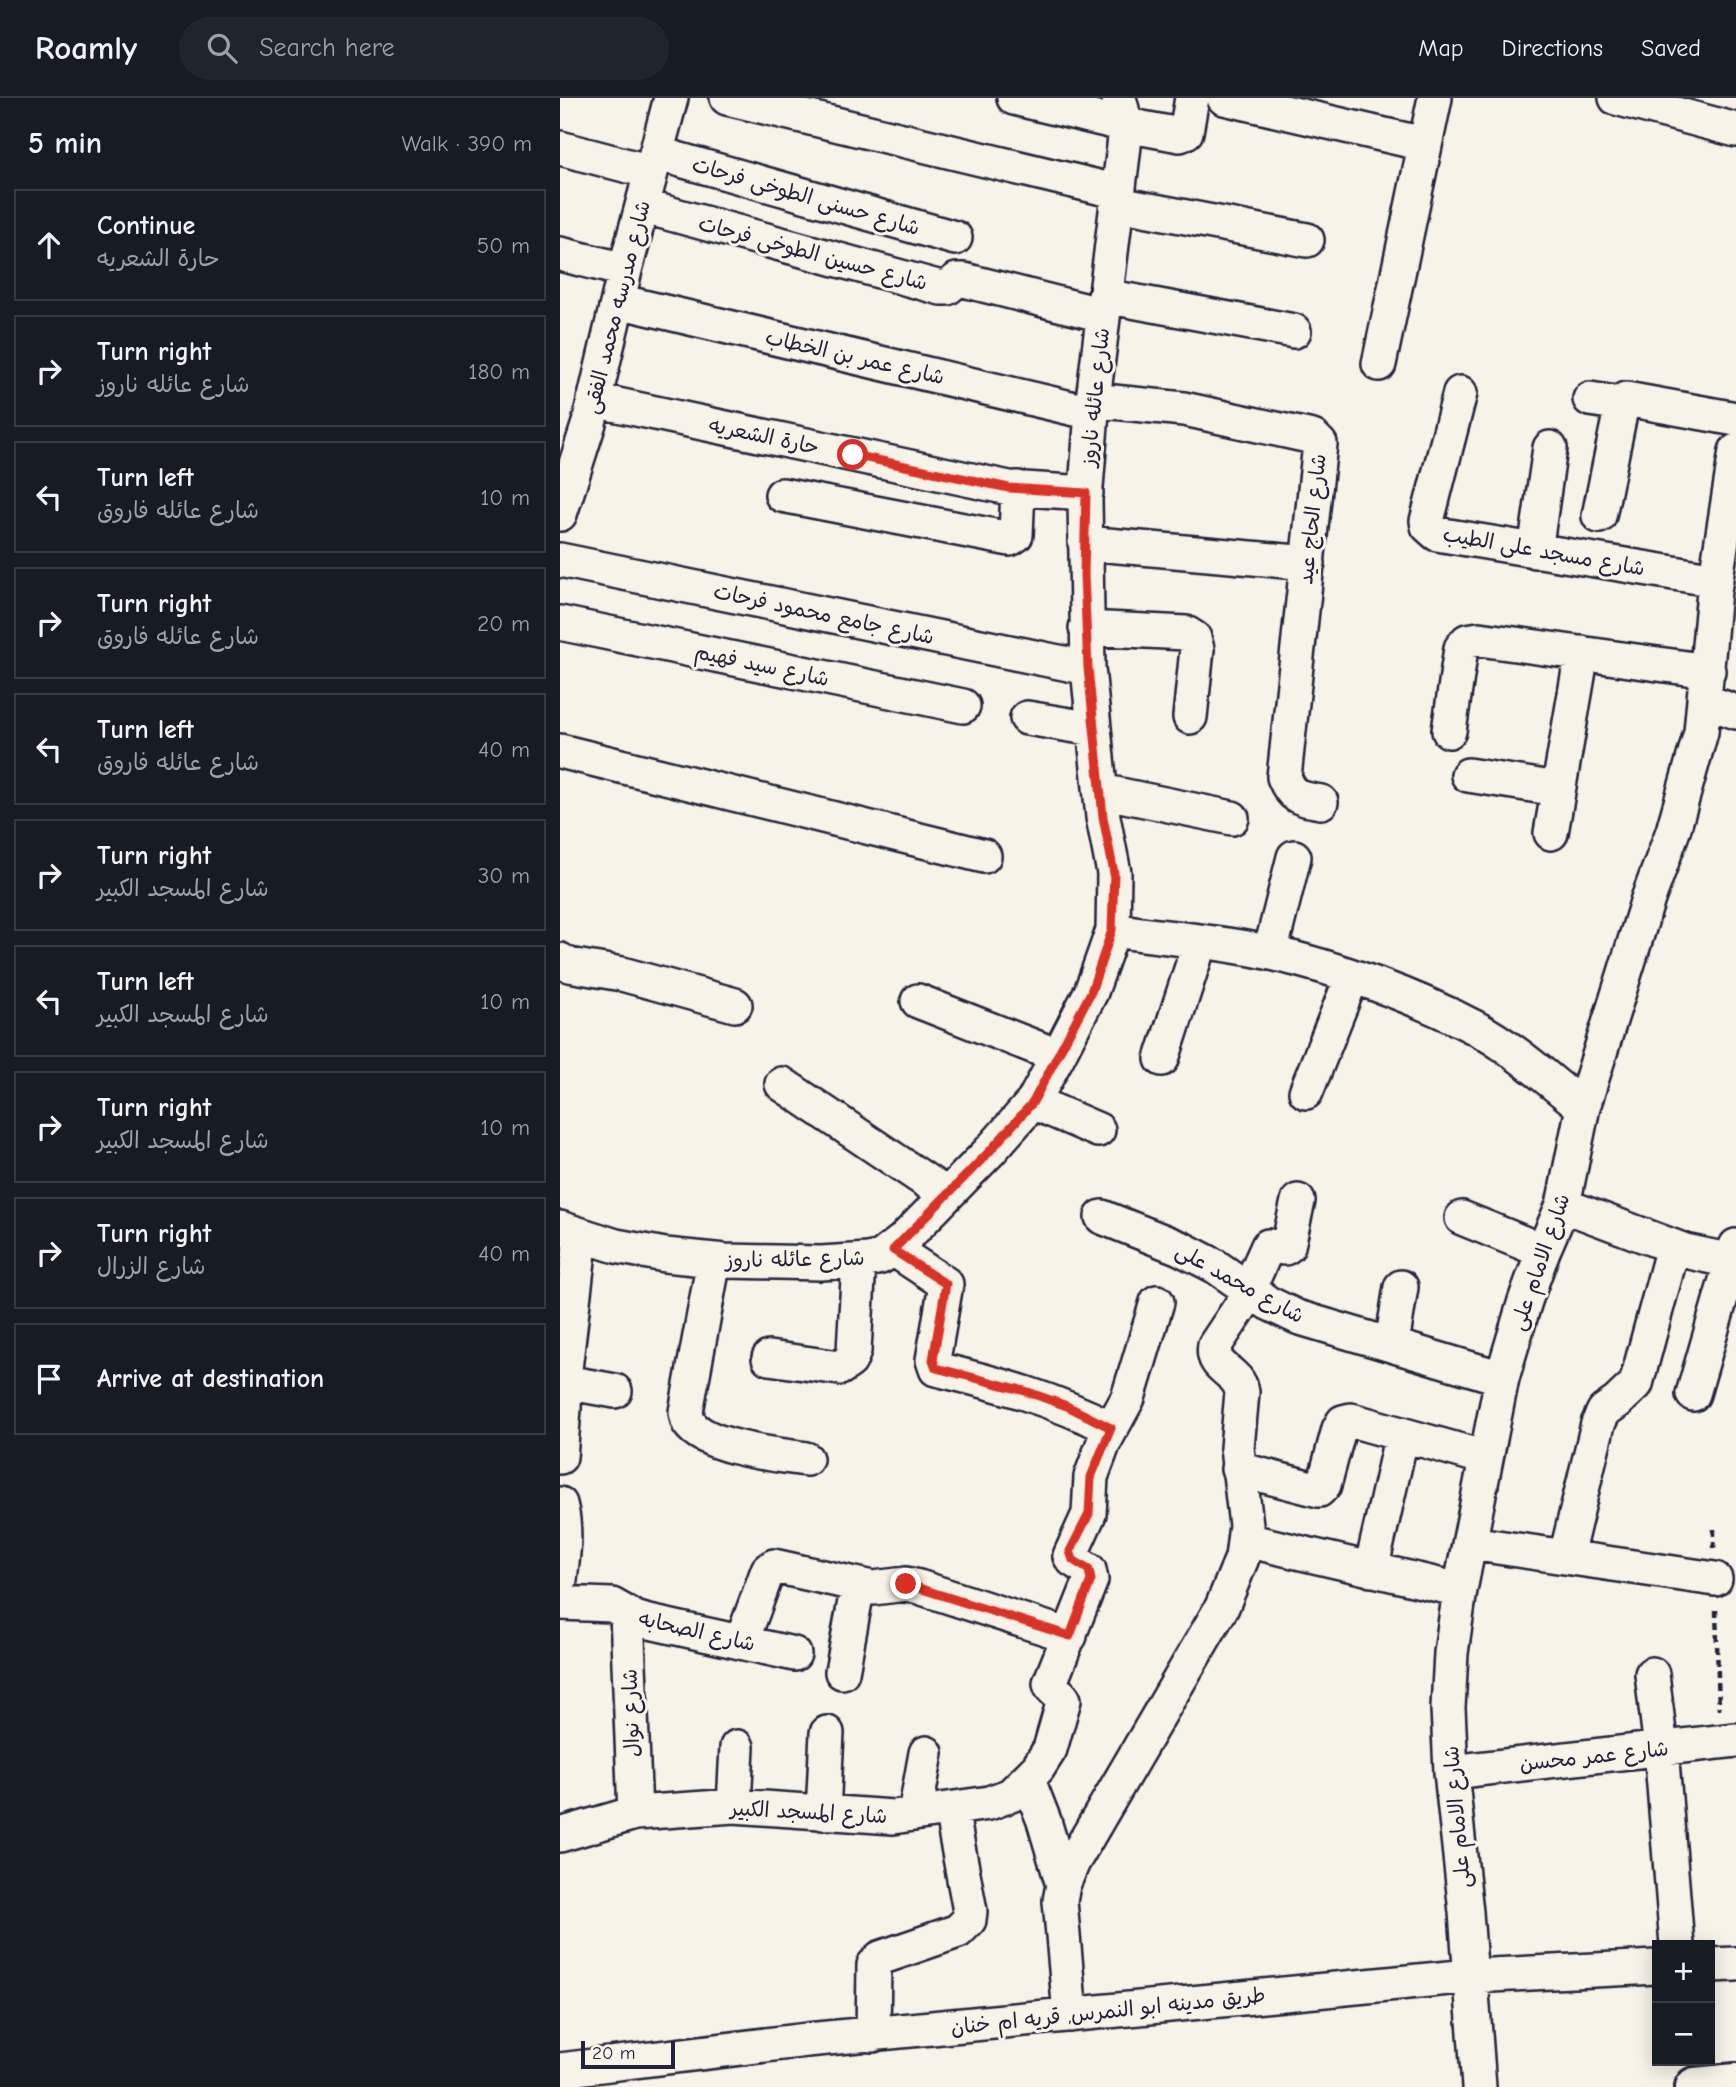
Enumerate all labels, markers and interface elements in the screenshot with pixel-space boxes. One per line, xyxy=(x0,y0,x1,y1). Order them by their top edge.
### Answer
search box xyxy=(179,17,669,80)
text: Roamly xyxy=(35,29,137,67)
icon: search xyxy=(203,29,241,67)
text: Search here xyxy=(259,33,395,63)
text: Map xyxy=(1418,34,1464,62)
text: Directions xyxy=(1502,34,1603,62)
text: Saved xyxy=(1641,34,1701,62)
text: 5 min xyxy=(28,126,102,161)
text: Walk · 390 m xyxy=(402,130,532,157)
street label: شارع حسنى الطوخى فرحات xyxy=(688,152,923,243)
street label: شارع مدرسه محمد الفقى xyxy=(579,198,658,417)
text: Continue xyxy=(97,211,195,241)
street label: شارع حسين الطوخى فرحات xyxy=(695,211,930,298)
icon: ahead xyxy=(30,226,68,264)
text: 50 m xyxy=(477,232,530,259)
text: حارة الشعريه xyxy=(97,245,220,272)
street label: شارع عمر بن الخطاب xyxy=(762,325,947,392)
street label: شارع عائله ناروز xyxy=(1076,326,1117,470)
text: Turn right xyxy=(97,337,211,367)
icon: right xyxy=(30,352,68,390)
text: 180 m xyxy=(468,358,530,385)
text: شارع عائله ناروز xyxy=(97,371,250,398)
street label: حارة الشعريه xyxy=(707,413,821,459)
route start xyxy=(837,439,868,470)
street label: شارع الحاج عيد xyxy=(1293,453,1334,586)
text: Turn left xyxy=(97,463,194,493)
icon: left xyxy=(30,478,68,516)
text: 10 m xyxy=(480,484,530,511)
text: شارع عائله فاروق xyxy=(97,497,259,524)
street label: شارع مسجد على الطيب xyxy=(1441,521,1647,584)
street label: شارع جامع محمود فرحات xyxy=(711,579,936,652)
text: Turn right xyxy=(97,589,211,619)
icon: right xyxy=(30,604,68,642)
text: 20 m xyxy=(477,610,530,637)
text: شارع عائله فاروق xyxy=(97,623,259,650)
street label: شارع سيد فهيم xyxy=(692,639,831,695)
text: Turn left xyxy=(97,715,194,745)
icon: left xyxy=(30,730,68,768)
text: 40 m xyxy=(478,736,530,763)
text: شارع عائله فاروق xyxy=(97,749,259,776)
text: Turn right xyxy=(97,841,211,871)
icon: right xyxy=(30,856,68,894)
text: 30 m xyxy=(478,862,530,889)
text: شارع المسجد الكبير xyxy=(97,875,269,902)
text: Turn left xyxy=(97,967,194,997)
icon: left xyxy=(30,982,68,1020)
text: 10 m xyxy=(480,988,530,1015)
text: شارع المسجد الكبير xyxy=(97,1001,269,1028)
text: Turn right xyxy=(97,1093,211,1123)
icon: right xyxy=(30,1108,68,1146)
text: 10 m xyxy=(480,1114,530,1141)
text: شارع المسجد الكبير xyxy=(97,1127,269,1154)
street label: شارع الامام على xyxy=(1505,1191,1578,1335)
text: Turn right xyxy=(97,1219,211,1249)
icon: right xyxy=(30,1234,68,1272)
street label: شارع محمد على xyxy=(1170,1238,1308,1331)
text: 40 m xyxy=(478,1240,530,1267)
street label: شارع عائله ناروز xyxy=(723,1246,865,1275)
text: شارع الزرال xyxy=(97,1253,206,1280)
icon: arrive xyxy=(30,1360,68,1398)
text: Arrive at destination xyxy=(97,1364,324,1394)
route end xyxy=(890,1568,921,1599)
street label: شارع الصحابه xyxy=(636,1606,758,1659)
street label: شارع نوال xyxy=(617,1668,648,1758)
street label: شارع عمر محسن xyxy=(1518,1736,1670,1779)
street label: شارع الامام على xyxy=(1439,1744,1479,1889)
street label: شارع المسجد الكبير xyxy=(728,1796,888,1831)
map controls xyxy=(1652,1940,1715,2066)
button: + xyxy=(1652,1940,1715,2003)
street label: طريق مدينه ابو النمرس, قريه ام خنان xyxy=(949,1983,1267,2043)
button: − xyxy=(1652,2003,1715,2066)
scale bar xyxy=(581,2038,676,2070)
text: 20 m xyxy=(592,2042,636,2064)

